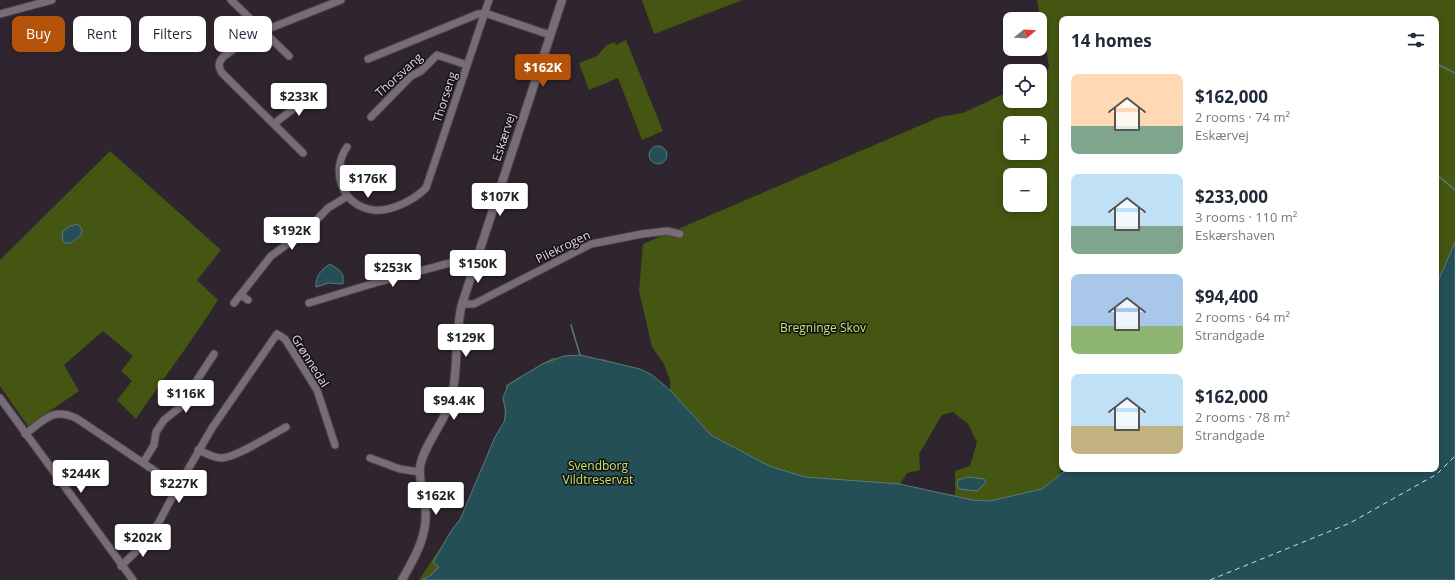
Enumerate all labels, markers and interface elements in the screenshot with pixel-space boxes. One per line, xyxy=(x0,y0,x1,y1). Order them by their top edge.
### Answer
north arrow xyxy=(1003,12,1047,56)
map controls xyxy=(1003,12,1047,212)
chip: Buy xyxy=(12,16,65,52)
chip: Rent xyxy=(73,16,131,52)
chip: Filters xyxy=(139,16,206,52)
chip: New xyxy=(214,16,272,52)
text: 14 homes xyxy=(1071,29,1152,52)
icon: filters xyxy=(1405,29,1427,51)
street label: Thorsvang xyxy=(371,48,426,100)
pin: $162K xyxy=(515,54,571,88)
text: $162K xyxy=(524,58,562,76)
button: locate xyxy=(1003,64,1047,108)
street label: Thorseng xyxy=(428,69,461,124)
pin: $233K xyxy=(271,83,327,117)
text: $162,000 xyxy=(1195,85,1268,108)
text: $233K xyxy=(280,87,318,105)
icon: home xyxy=(1103,90,1151,138)
text: 2 rooms · 74 m² xyxy=(1195,108,1290,126)
street label: Eskærvej xyxy=(488,111,519,163)
button: + xyxy=(1003,116,1047,160)
text: Eskærvej xyxy=(1195,126,1249,144)
pin: $176K xyxy=(340,165,396,199)
button: − xyxy=(1003,168,1047,212)
text: $176K xyxy=(349,169,387,187)
pin: $107K xyxy=(472,183,528,217)
text: $233,000 xyxy=(1195,185,1268,208)
text: $107K xyxy=(481,187,519,205)
icon: home xyxy=(1103,190,1151,238)
text: 3 rooms · 110 m² xyxy=(1195,208,1297,226)
pin: $192K xyxy=(264,217,320,251)
text: $192K xyxy=(273,221,311,239)
street label: Pilekrogen xyxy=(533,226,593,267)
text: Eskærshaven xyxy=(1195,226,1275,244)
pin: $150K xyxy=(450,250,506,284)
pin: $253K xyxy=(365,254,421,288)
text: $150K xyxy=(459,254,497,272)
text: $253K xyxy=(374,258,412,276)
text: $94,400 xyxy=(1195,285,1258,308)
icon: home xyxy=(1103,290,1151,338)
text: 2 rooms · 64 m² xyxy=(1195,308,1290,326)
park label: Bregninge Skov xyxy=(780,319,866,336)
pin: $129K xyxy=(438,324,494,358)
text: Strandgade xyxy=(1195,326,1265,344)
text: $129K xyxy=(447,328,485,346)
street label: Grønnedal xyxy=(287,331,333,390)
pin: $116K xyxy=(158,380,214,414)
text: $116K xyxy=(167,384,205,402)
text: $162,000 xyxy=(1195,385,1268,408)
pin: $94.4K xyxy=(421,387,487,421)
icon: home xyxy=(1103,390,1151,438)
text: $94.4K xyxy=(433,391,475,409)
text: 2 rooms · 78 m² xyxy=(1195,408,1290,426)
text: Strandgade xyxy=(1195,426,1265,444)
park label: Svendborg Vildtreservat xyxy=(563,457,633,488)
pin: $244K xyxy=(53,460,109,494)
text: $244K xyxy=(62,464,100,482)
pin: $227K xyxy=(151,470,207,504)
text: $227K xyxy=(160,474,198,492)
pin: $162K xyxy=(408,482,464,516)
text: $162K xyxy=(417,486,455,504)
pin: $202K xyxy=(115,524,171,558)
text: $202K xyxy=(124,528,162,546)

